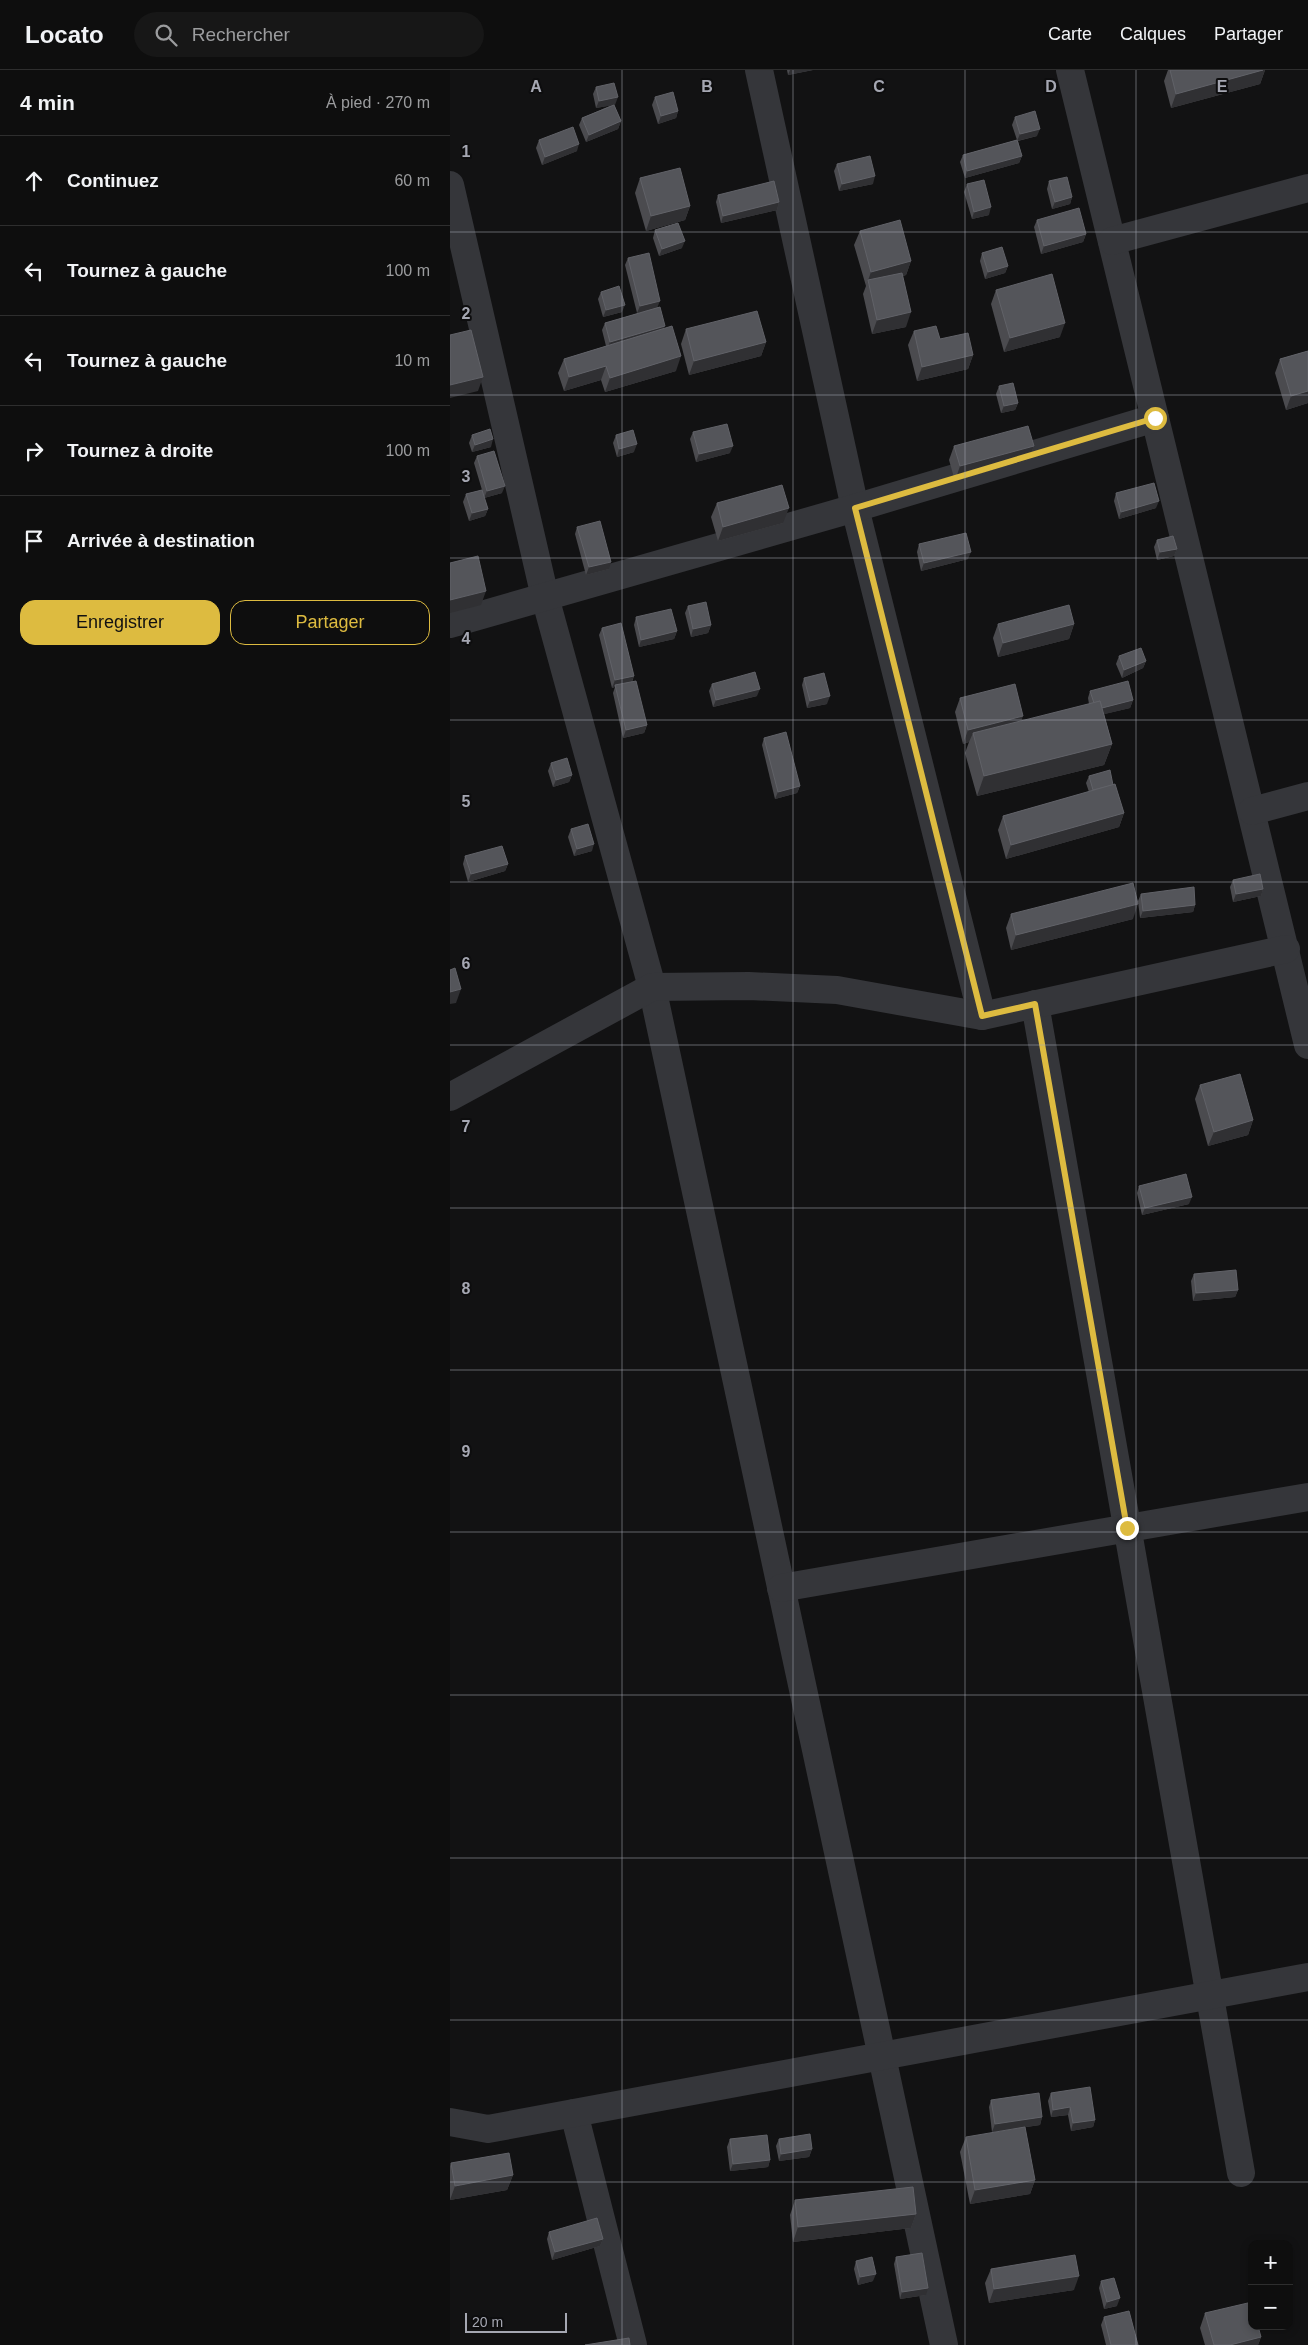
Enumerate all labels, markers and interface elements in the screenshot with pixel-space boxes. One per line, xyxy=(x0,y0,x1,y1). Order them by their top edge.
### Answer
search box xyxy=(134,12,484,57)
text: Locato xyxy=(25,21,104,48)
icon: search xyxy=(152,21,180,49)
text: Rechercher xyxy=(192,24,290,45)
text: Carte xyxy=(1048,24,1092,44)
text: Calques xyxy=(1120,24,1186,44)
text: Partager xyxy=(1214,24,1283,44)
text: A xyxy=(530,78,542,95)
text: B xyxy=(701,78,713,95)
text: C xyxy=(873,78,885,95)
text: D xyxy=(1045,78,1057,95)
text: E xyxy=(1217,78,1228,95)
text: 4 min xyxy=(20,91,75,114)
text: À pied · 270 m xyxy=(326,94,430,111)
text: 1 xyxy=(462,143,471,160)
icon: ahead xyxy=(20,167,48,195)
text: Continuez xyxy=(67,170,159,191)
text: 60 m xyxy=(394,172,430,189)
icon: left xyxy=(20,257,48,285)
text: Tournez à gauche xyxy=(67,260,227,281)
text: 100 m xyxy=(386,262,430,279)
text: 2 xyxy=(462,305,471,322)
icon: left xyxy=(20,347,48,375)
text: Tournez à gauche xyxy=(67,350,227,371)
text: 10 m xyxy=(394,352,430,369)
route start xyxy=(1144,407,1167,430)
icon: right xyxy=(20,437,48,465)
text: Tournez à droite xyxy=(67,440,213,461)
text: 100 m xyxy=(386,442,430,459)
text: 3 xyxy=(462,468,471,485)
icon: arrive xyxy=(20,527,48,555)
text: Arrivée à destination xyxy=(67,530,255,551)
button: Enregistrer xyxy=(20,600,220,645)
button: Partager xyxy=(230,600,430,645)
text: 4 xyxy=(462,630,471,647)
text: 5 xyxy=(462,793,471,810)
text: 6 xyxy=(462,955,471,972)
text: 7 xyxy=(462,1118,471,1135)
text: 8 xyxy=(462,1280,471,1297)
text: 9 xyxy=(462,1443,471,1460)
route end xyxy=(1116,1517,1139,1540)
map controls xyxy=(1248,2240,1293,2330)
button: + xyxy=(1248,2240,1293,2285)
button: − xyxy=(1248,2285,1293,2330)
scale bar xyxy=(465,2310,568,2333)
text: 20 m xyxy=(472,2314,503,2330)

